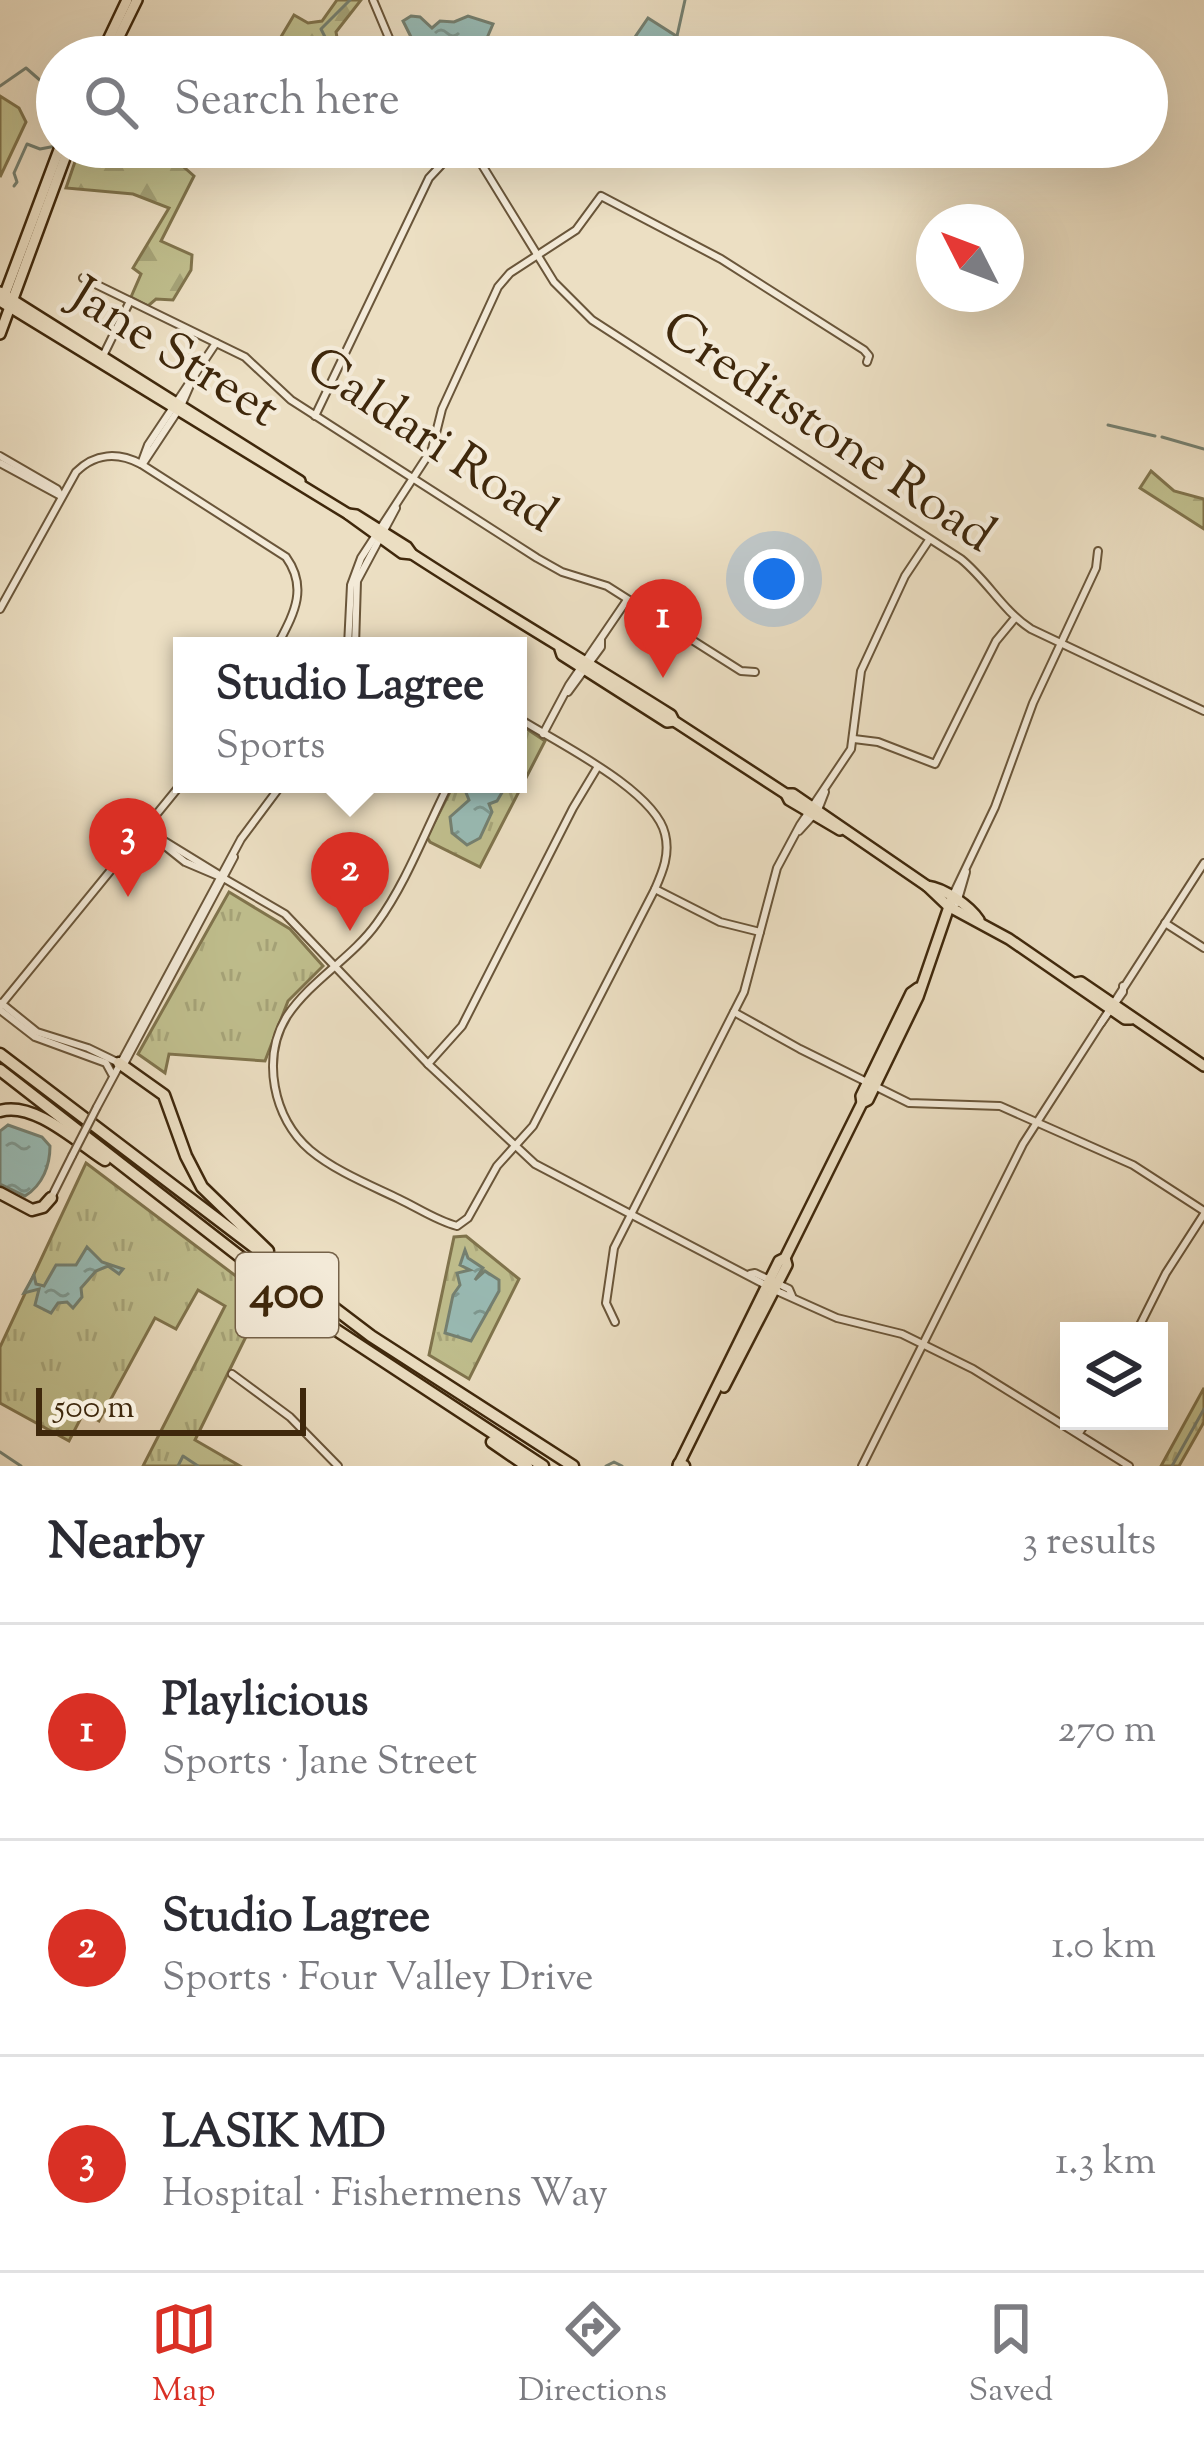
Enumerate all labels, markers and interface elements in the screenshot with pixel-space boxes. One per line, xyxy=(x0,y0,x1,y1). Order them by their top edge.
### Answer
search box xyxy=(36,36,1168,168)
icon: search xyxy=(78,69,144,135)
text: Search here xyxy=(174,70,400,135)
north arrow xyxy=(916,204,1024,312)
street label: Jane Street xyxy=(52,260,292,448)
street label: Creditstone Road xyxy=(646,295,1008,573)
street label: Caldari Road xyxy=(290,331,570,553)
your location xyxy=(744,549,804,609)
pin: 1 xyxy=(624,579,702,678)
popup xyxy=(173,637,527,793)
text: Studio Lagree xyxy=(216,655,484,720)
text: Sports xyxy=(216,720,325,776)
pin: 3 xyxy=(89,798,167,897)
pin: 2 xyxy=(311,832,389,931)
road number: 400 xyxy=(236,1253,338,1337)
map controls xyxy=(1060,1322,1168,1430)
button: layers xyxy=(1060,1322,1168,1430)
scale bar xyxy=(36,1382,306,1435)
text: 500 m xyxy=(54,1385,135,1433)
text: Nearby xyxy=(48,1508,205,1581)
text: 3 results xyxy=(1022,1516,1156,1572)
text: Playlicious xyxy=(162,1671,368,1736)
text: 1 xyxy=(80,1704,94,1760)
text: 270 m xyxy=(1058,1704,1156,1760)
text: Sports · Jane Street xyxy=(162,1736,477,1792)
text: Studio Lagree xyxy=(162,1887,430,1952)
text: 2 xyxy=(78,1920,96,1976)
text: 1.0 km xyxy=(1052,1920,1156,1976)
text: Sports · Four Valley Drive xyxy=(162,1952,593,2008)
text: LASIK MD xyxy=(162,2103,386,2168)
text: 3 xyxy=(79,2136,95,2192)
text: 1.3 km xyxy=(1055,2136,1156,2192)
text: Hospital · Fishermens Way xyxy=(162,2168,608,2224)
tab: Map xyxy=(151,2296,217,2416)
tab: Directions xyxy=(518,2296,667,2416)
tab: Saved xyxy=(969,2296,1053,2416)

